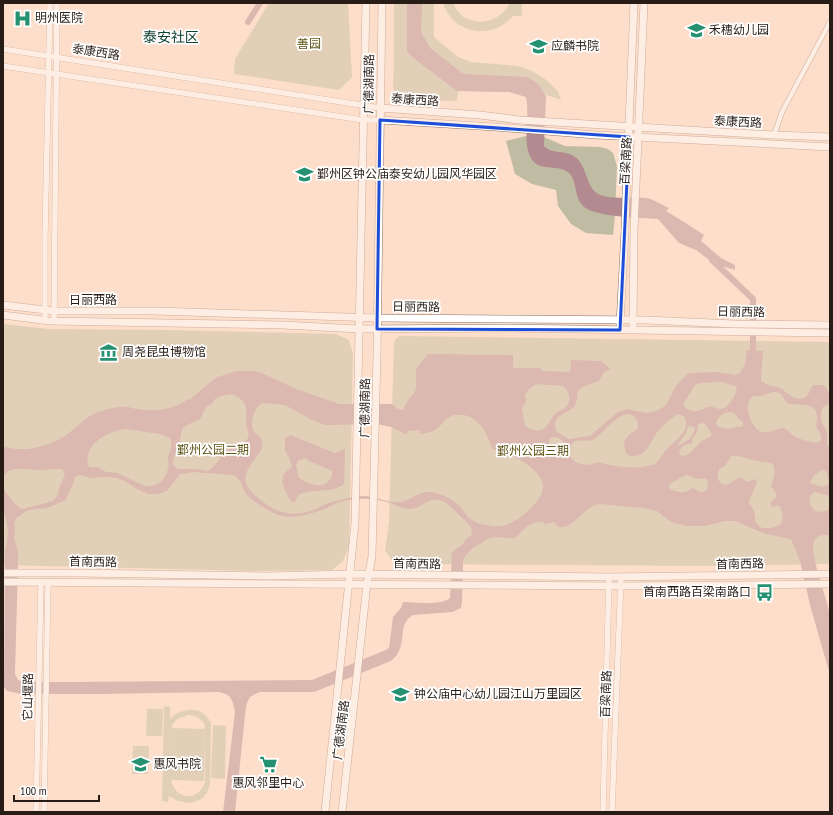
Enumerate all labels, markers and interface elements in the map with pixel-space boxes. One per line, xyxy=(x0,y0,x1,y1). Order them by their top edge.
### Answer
hospital icon: 明州医院 xyxy=(12,8,32,28)
place label: 明州医院 xyxy=(35,10,83,25)
school or university icon: 禾穗幼儿园 xyxy=(686,20,706,40)
place label: 禾穗幼儿园 xyxy=(709,22,769,37)
district label: 泰安社区 xyxy=(143,28,199,46)
park label: 善园 xyxy=(297,36,321,51)
school or university icon: 应麟书院 xyxy=(528,36,548,56)
place label: 应麟书院 xyxy=(551,38,599,53)
street label: 泰康西路 xyxy=(71,40,121,63)
street label: 广德湖南路 xyxy=(360,54,377,114)
street label: 泰康西路 xyxy=(391,90,440,109)
street label: 泰康西路 xyxy=(714,113,762,130)
street label: 百梁南路 xyxy=(617,137,634,185)
school or university icon: 鄞州区钟公庙泰安幼儿园风华园区 xyxy=(294,164,314,184)
place label: 鄞州区钟公庙泰安幼儿园风华园区 xyxy=(317,166,497,181)
street label: 日丽西路 xyxy=(69,292,117,307)
street label: 日丽西路 xyxy=(392,299,440,314)
street label: 日丽西路 xyxy=(717,304,765,319)
museum icon: 周尧昆虫博物馆 xyxy=(99,342,119,362)
place label: 周尧昆虫博物馆 xyxy=(122,344,206,359)
street label: 广德湖南路 xyxy=(356,378,373,438)
park label: 鄞州公园二期 xyxy=(177,442,249,457)
park label: 鄞州公园三期 xyxy=(497,443,569,458)
street label: 首南西路 xyxy=(69,554,117,569)
street label: 首南西路 xyxy=(393,556,441,571)
street label: 首南西路 xyxy=(716,556,764,571)
bus stop icon: 首南西路百梁南路口 xyxy=(754,582,774,602)
place label: 首南西路百梁南路口 xyxy=(643,584,751,599)
street label: 百梁南路 xyxy=(597,670,614,718)
street label: 它山堰路 xyxy=(20,673,35,721)
school or university icon: 钟公庙中心幼儿园江山万里园区 xyxy=(391,684,411,704)
place label: 钟公庙中心幼儿园江山万里园区 xyxy=(414,686,582,701)
street label: 广德湖南路 xyxy=(329,699,352,761)
school or university icon: 惠风书院 xyxy=(130,754,150,774)
supermarket icon: 惠风邻里中心 xyxy=(258,754,278,774)
place label: 惠风书院 xyxy=(153,756,201,771)
place label: 惠风邻里中心 xyxy=(232,775,304,790)
scale bar xyxy=(14,777,99,803)
text: 100 m xyxy=(20,783,47,798)

